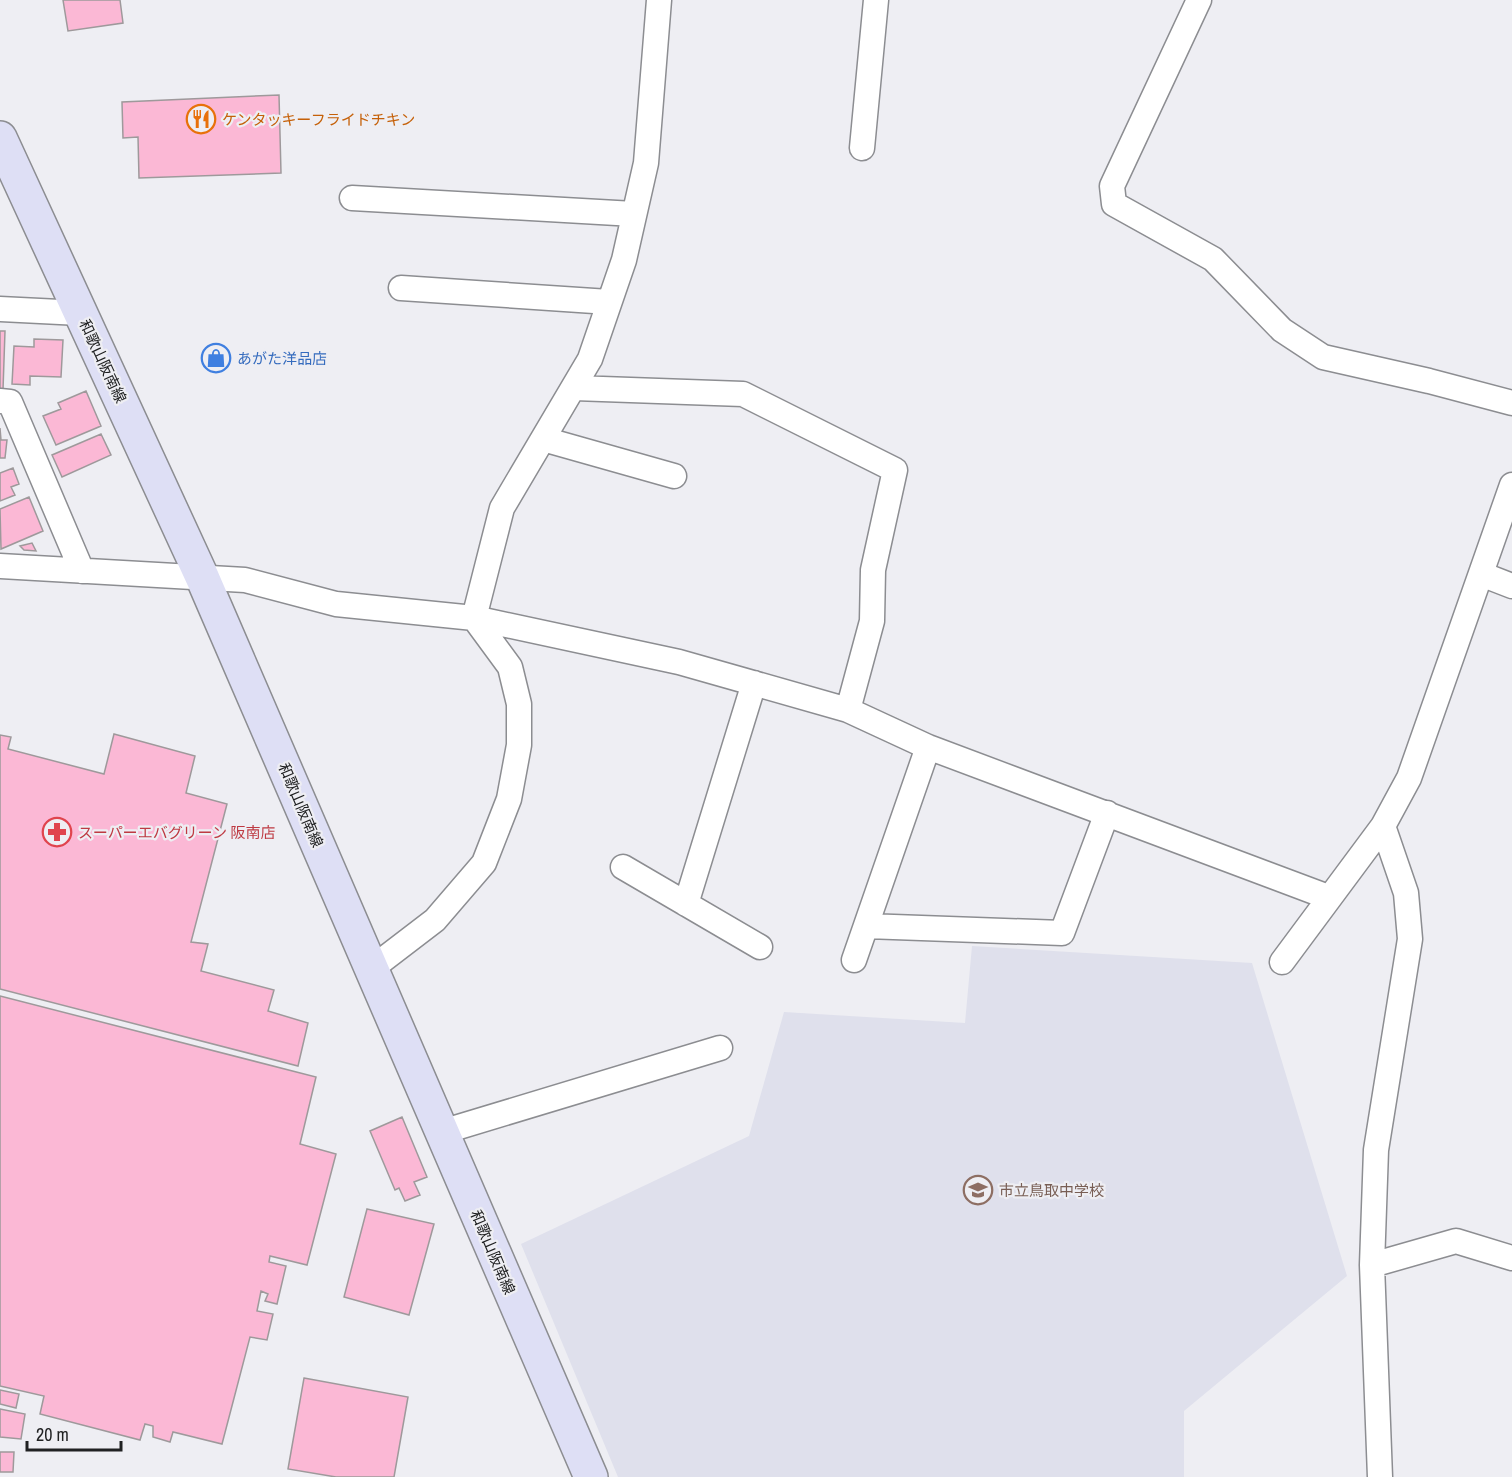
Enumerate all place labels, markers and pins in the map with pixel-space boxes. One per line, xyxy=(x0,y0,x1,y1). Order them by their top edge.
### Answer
restaurant icon: ケンタッキーフライドチキン xyxy=(185,103,217,135)
place label: ケンタッキーフライドチキン xyxy=(222,109,415,130)
shop icon: あがた洋品店 xyxy=(200,342,232,374)
place label: あがた洋品店 xyxy=(237,348,327,369)
pharmacy icon: スーパーエバグリーン 阪南店 xyxy=(41,816,73,848)
place label: スーパーエバグリーン 阪南店 xyxy=(78,822,276,843)
school or university icon: 市立鳥取中学校 xyxy=(962,1174,994,1206)
place label: 市立鳥取中学校 xyxy=(999,1180,1104,1201)

